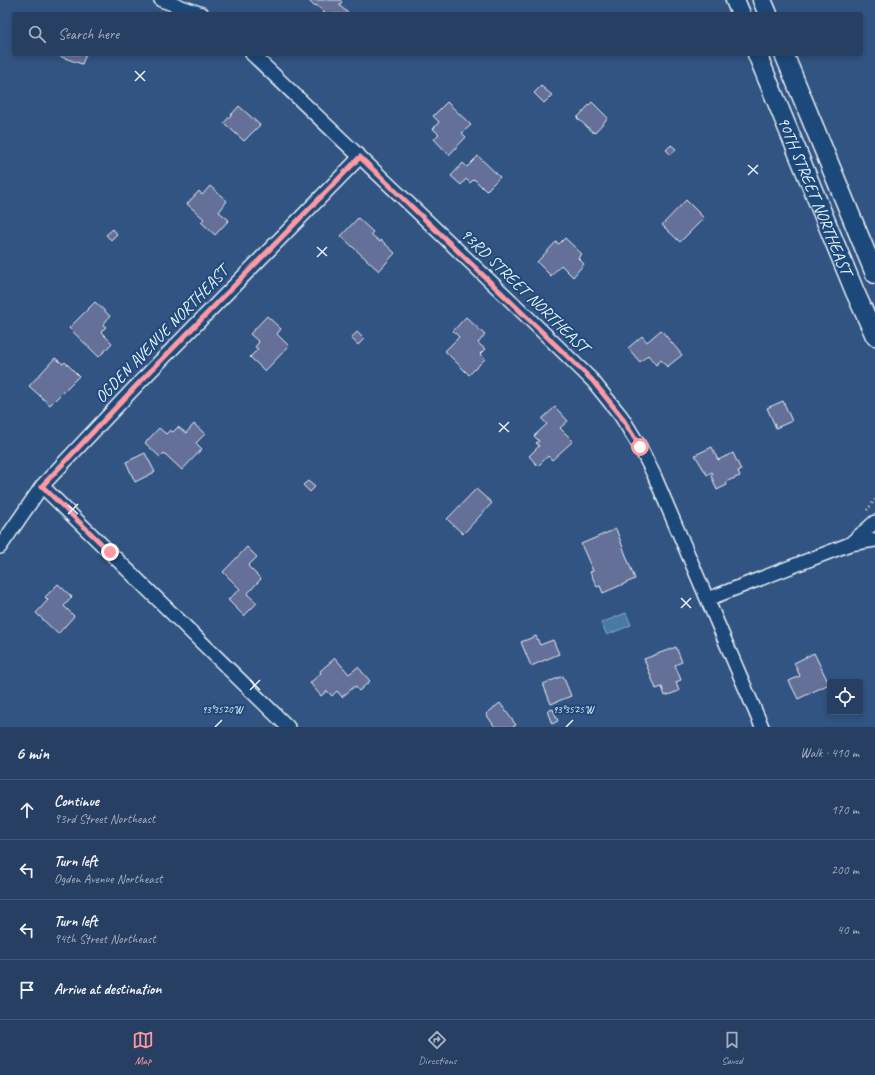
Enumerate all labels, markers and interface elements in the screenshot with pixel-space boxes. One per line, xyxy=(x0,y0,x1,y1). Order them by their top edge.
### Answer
search box xyxy=(12,12,863,56)
icon: search xyxy=(26,23,48,45)
text: Search here xyxy=(58,25,119,44)
street label: 90TH STREET NORTHEAST xyxy=(773,114,858,282)
street label: 93RD STREET NORTHEAST xyxy=(456,224,596,360)
street label: OGDEN AVENUE NORTHEAST xyxy=(90,258,235,407)
route start xyxy=(631,438,649,456)
route end xyxy=(101,543,119,561)
map controls xyxy=(827,679,863,715)
button: locate xyxy=(827,679,863,715)
text: 93°35'20"W xyxy=(202,703,244,716)
text: 93°35'25"W xyxy=(553,703,595,716)
text: 6 min xyxy=(16,743,49,764)
text: Walk · 410 m xyxy=(800,745,859,761)
text: Continue xyxy=(54,792,99,811)
icon: ahead xyxy=(16,799,38,821)
text: 170 m xyxy=(831,802,859,818)
text: 93rd Street Northeast xyxy=(54,811,155,827)
text: Turn left xyxy=(54,852,97,871)
icon: left xyxy=(16,859,38,881)
text: 200 m xyxy=(831,862,859,878)
text: Ogden Avenue Northeast xyxy=(54,871,163,887)
text: Turn left xyxy=(54,912,97,931)
icon: left xyxy=(16,919,38,941)
text: 40 m xyxy=(837,922,859,938)
text: 94th Street Northeast xyxy=(54,931,156,947)
icon: arrive xyxy=(16,979,38,1001)
text: Arrive at destination xyxy=(54,980,161,999)
tab: Map xyxy=(132,1029,154,1067)
tab: Directions xyxy=(418,1029,457,1067)
tab: Saved xyxy=(721,1029,743,1067)

